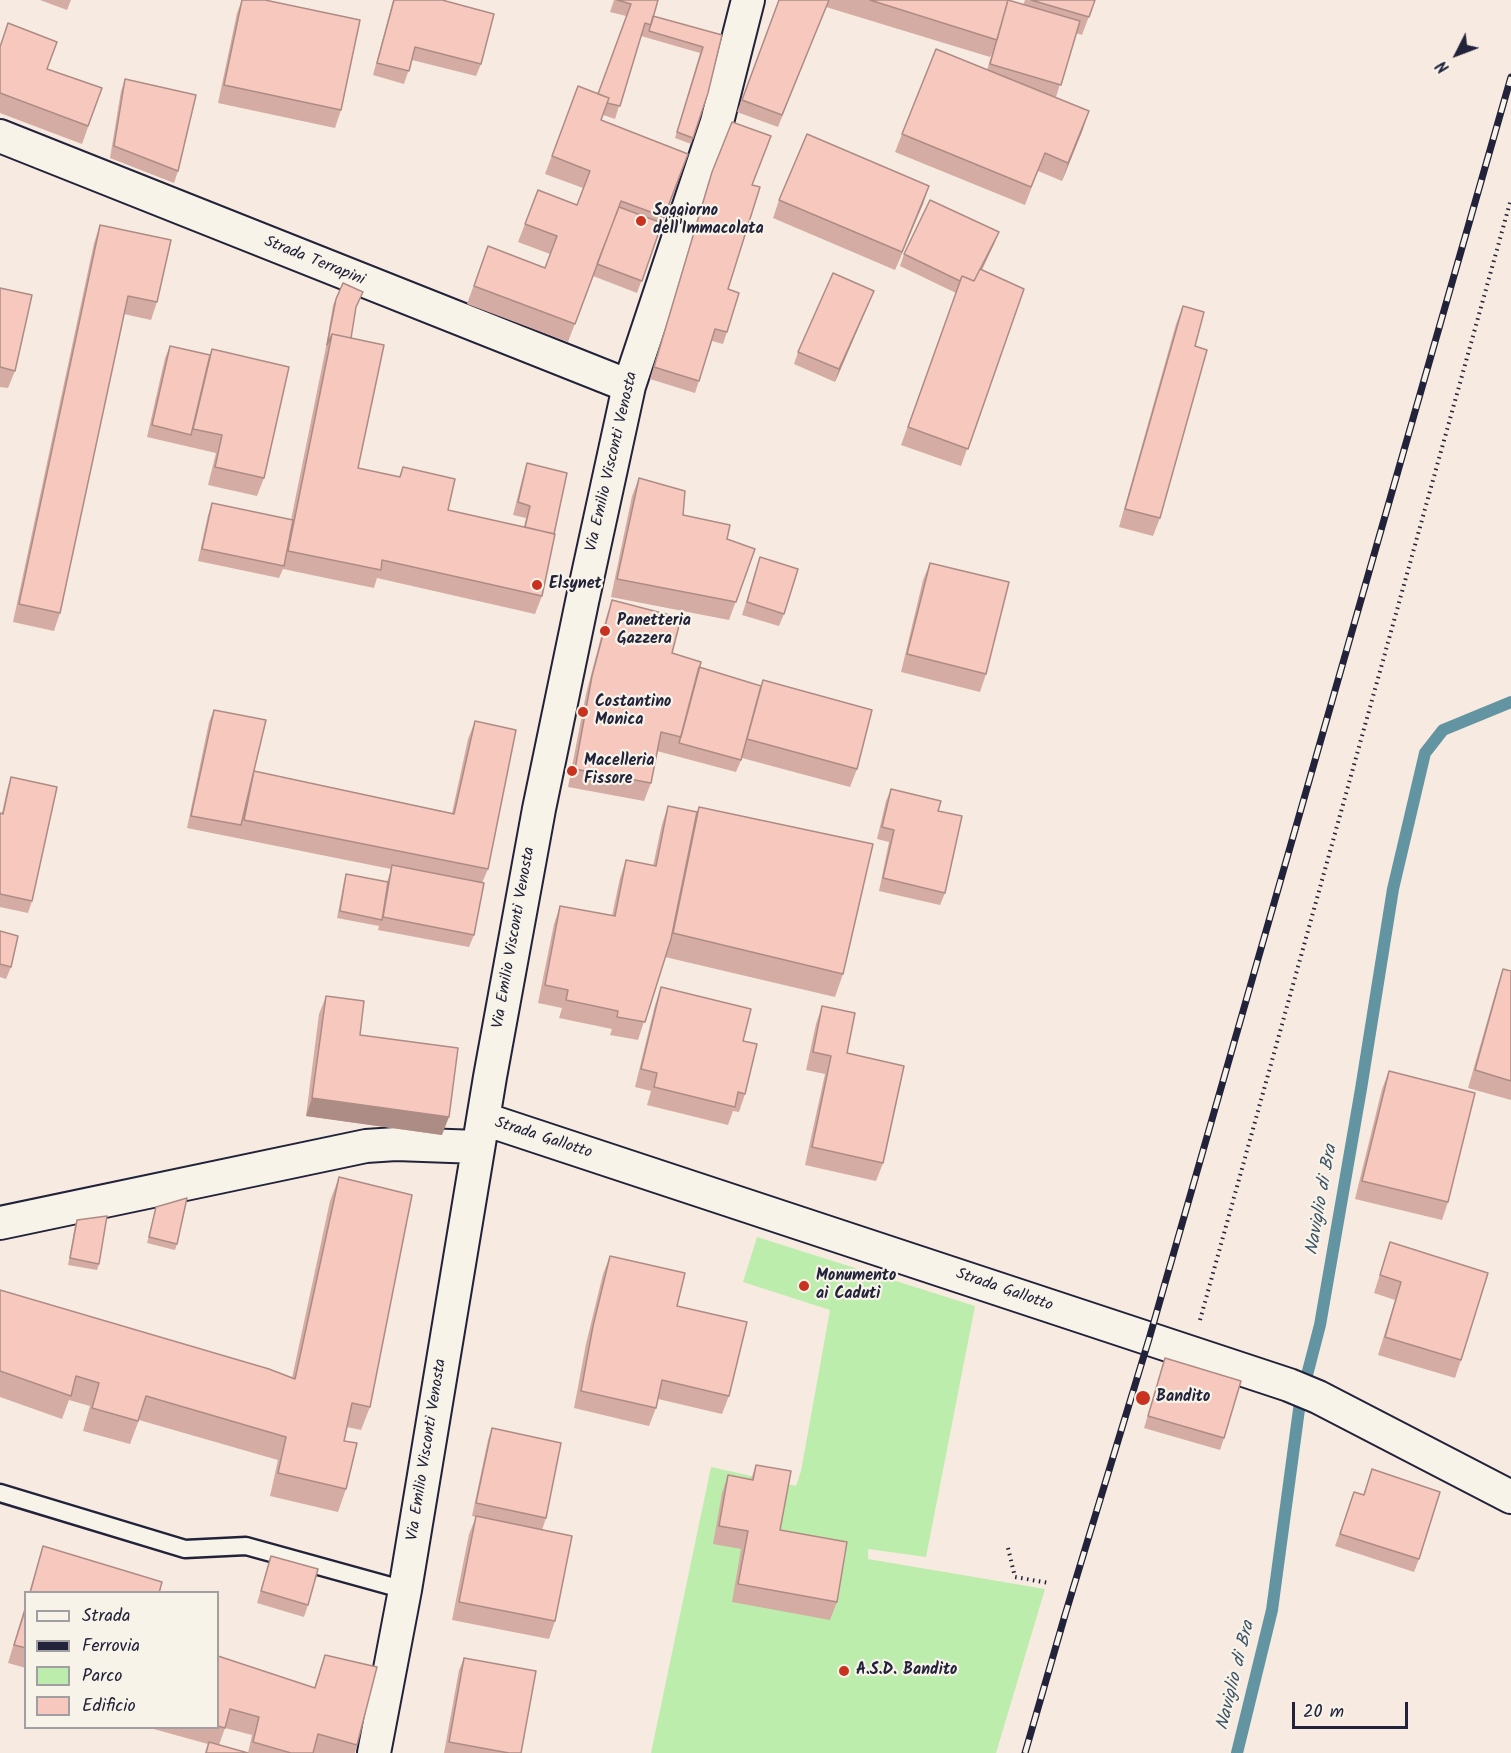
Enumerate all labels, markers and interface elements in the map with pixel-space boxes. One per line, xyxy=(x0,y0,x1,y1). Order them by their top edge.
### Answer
north arrow xyxy=(1427,24,1487,84)
text: N xyxy=(1431,54,1456,79)
place label: Soggiorno dell'Immacolata xyxy=(653,202,764,240)
marker: Soggiorno dell'Immacolata xyxy=(634,214,648,228)
street label: Strada Terrapini xyxy=(261,233,367,291)
street label: Via Emilio Visconti Venosta xyxy=(583,370,643,554)
place label: Elsynet xyxy=(549,575,602,595)
marker: Elsynet xyxy=(530,578,544,592)
place label: Panetteria Gazzera xyxy=(617,612,691,650)
marker: Panetteria Gazzera xyxy=(598,624,612,638)
place label: Costantino Monica xyxy=(595,693,671,731)
marker: Costantino Monica xyxy=(576,705,590,719)
place label: Macelleria Fissore xyxy=(584,752,654,790)
marker: Macelleria Fissore xyxy=(565,764,579,778)
street label: Via Emilio Visconti Venosta xyxy=(490,846,540,1030)
street label: Strada Gallotto xyxy=(492,1114,594,1164)
water label: Naviglio di Bra xyxy=(1303,1143,1343,1257)
street label: Strada Gallotto xyxy=(953,1265,1055,1317)
place label: Monumento ai Caduti xyxy=(816,1267,896,1305)
marker: Monumento ai Caduti xyxy=(797,1279,811,1293)
street label: Via Emilio Visconti Venosta xyxy=(404,1358,452,1542)
place label: Bandito xyxy=(1156,1388,1210,1408)
marker: Bandito xyxy=(1134,1389,1152,1407)
legend xyxy=(24,1591,219,1729)
text: Strada xyxy=(82,1602,130,1631)
water label: Naviglio di Bra xyxy=(1213,1619,1261,1733)
text: Ferrovia xyxy=(82,1632,140,1661)
place label: A.S.D. Bandito xyxy=(856,1661,957,1681)
text: Parco xyxy=(82,1662,122,1691)
marker: A.S.D. Bandito xyxy=(837,1664,851,1678)
scale bar xyxy=(1295,1690,1410,1728)
text: Edificio xyxy=(82,1692,136,1721)
text: 20 m xyxy=(1303,1698,1344,1727)

